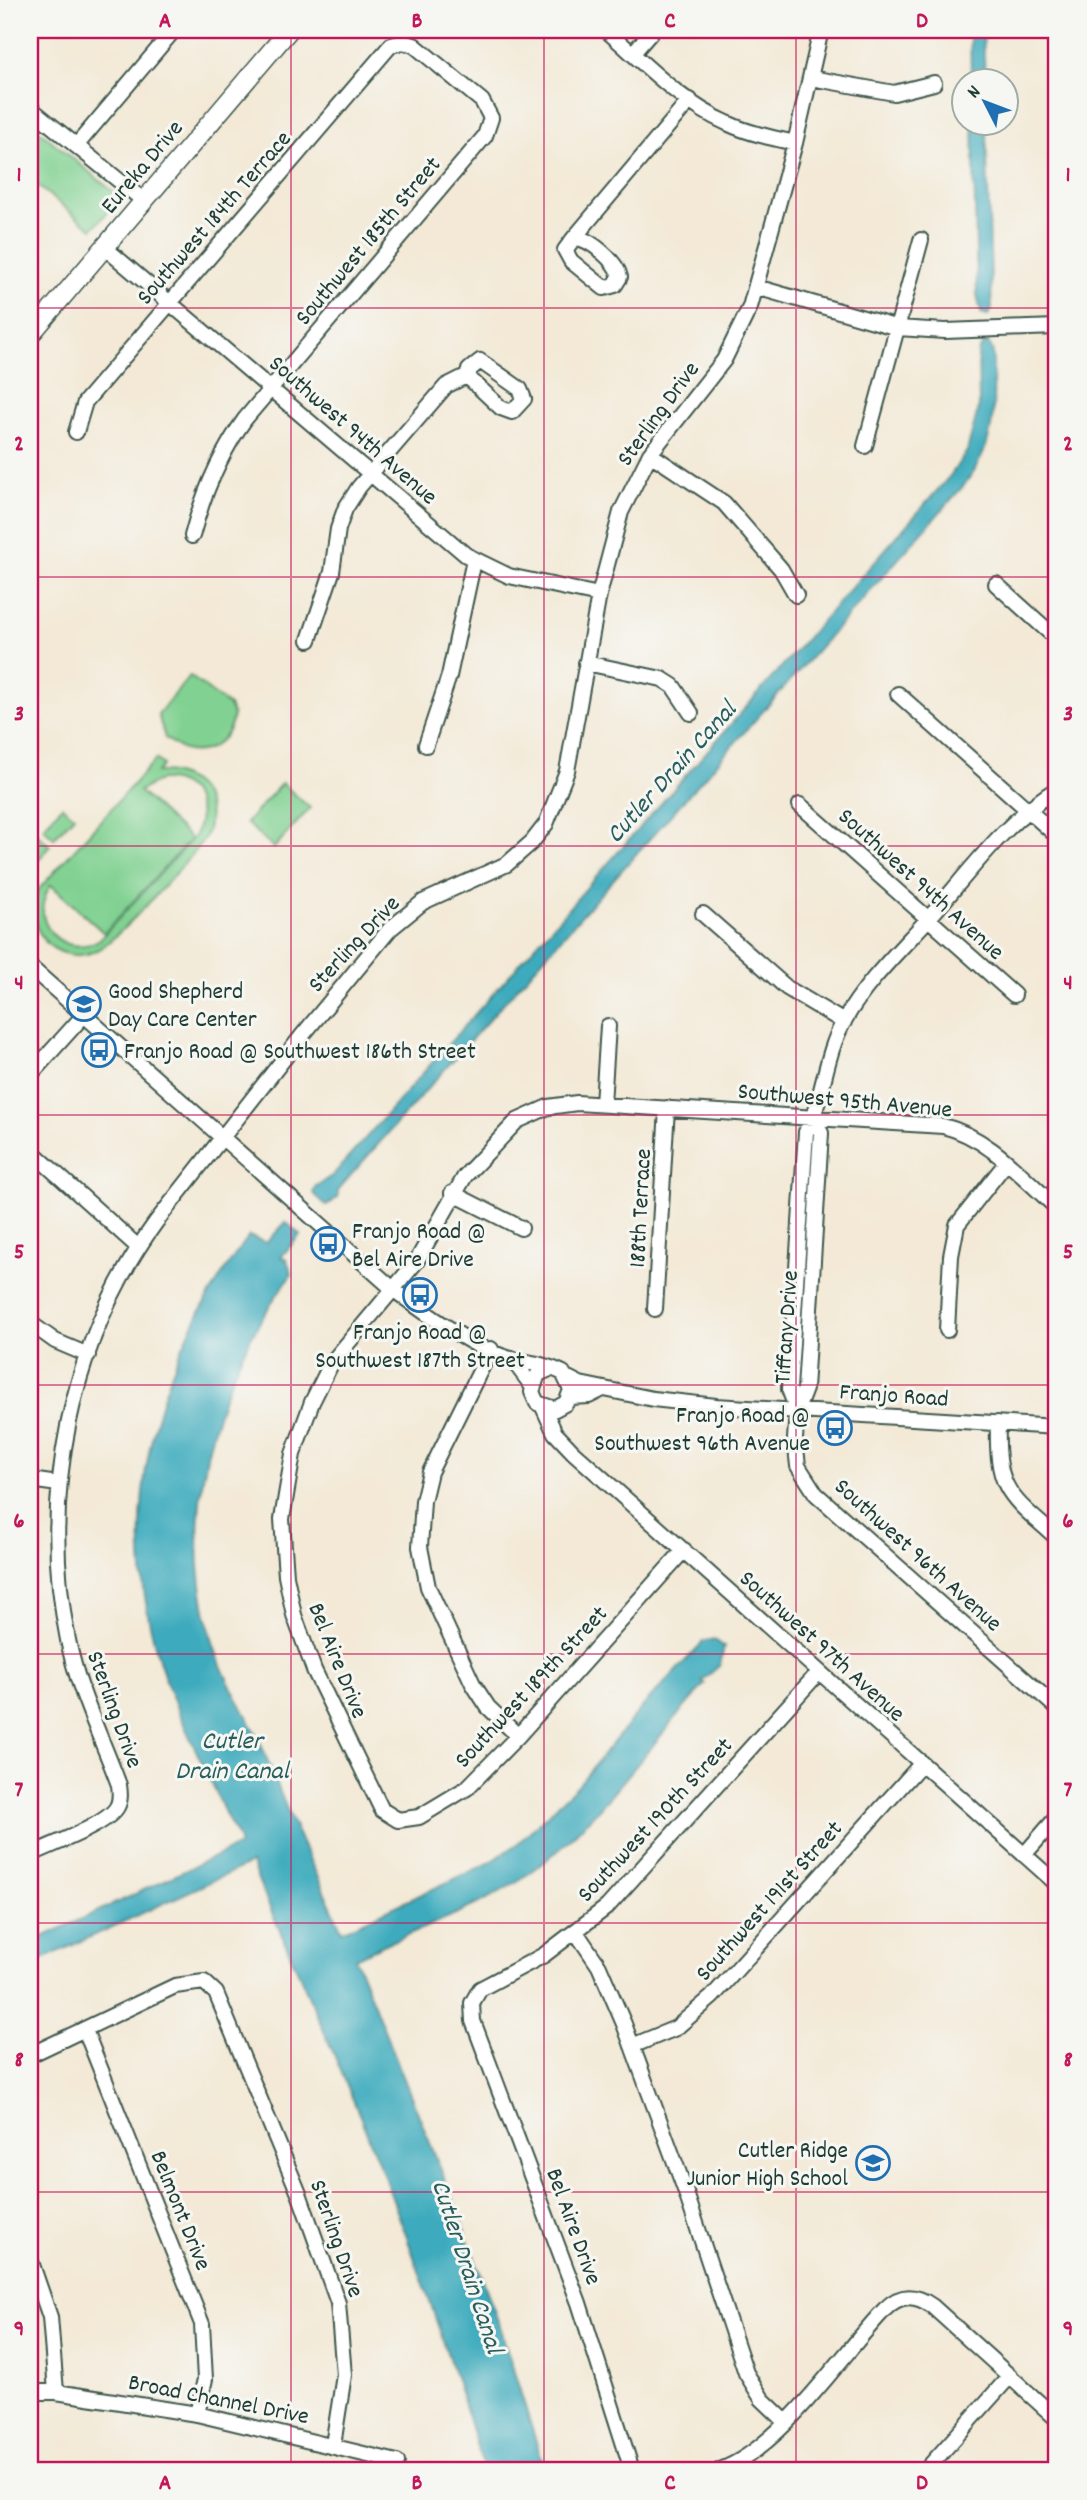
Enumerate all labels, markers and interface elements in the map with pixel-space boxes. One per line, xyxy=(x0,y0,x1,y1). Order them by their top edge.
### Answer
text: A xyxy=(159,6,171,39)
text: B xyxy=(412,6,423,39)
text: C xyxy=(664,6,676,39)
text: D xyxy=(916,6,928,39)
north arrow xyxy=(950,66,1020,136)
text: N xyxy=(962,80,988,105)
street label: Eureka Drive xyxy=(94,114,193,222)
street label: Southwest 184th Terrace xyxy=(130,124,301,314)
street label: Southwest 185th Street xyxy=(288,150,450,334)
text: 1 xyxy=(16,160,22,193)
text: 1 xyxy=(1065,160,1071,193)
street label: Southwest 94th Avenue xyxy=(260,348,444,514)
street label: Sterling Drive xyxy=(610,355,709,474)
text: 2 xyxy=(14,429,24,462)
text: 2 xyxy=(1063,429,1073,462)
water label: Cutler Drain Canal xyxy=(599,693,748,853)
text: 3 xyxy=(14,699,24,732)
text: 3 xyxy=(1063,699,1073,732)
street label: Southwest 94th Avenue xyxy=(829,801,1011,969)
street label: Sterling Drive xyxy=(301,889,409,1001)
text: 4 xyxy=(14,968,24,1001)
text: 4 xyxy=(1063,968,1073,1001)
place label: Good Shepherd Day Care Center xyxy=(108,976,257,1038)
school or university icon: Good Shepherd Day Care Center xyxy=(65,985,103,1023)
bus stop icon: Franjo Road @ Southwest 186th Street xyxy=(80,1031,118,1069)
place label: Franjo Road @ Southwest 186th Street xyxy=(124,1036,476,1070)
street label: Southwest 95th Avenue xyxy=(736,1076,953,1128)
street label: 188th Terrace xyxy=(622,1148,662,1269)
place label: Franjo Road @ Bel Aire Drive xyxy=(352,1216,486,1278)
bus stop icon: Franjo Road @ Bel Aire Drive xyxy=(309,1225,347,1263)
text: 5 xyxy=(14,1237,24,1270)
text: 5 xyxy=(1063,1237,1073,1270)
street label: Tiffany Drive xyxy=(767,1269,809,1385)
bus stop icon: Franjo Road @ Southwest 187th Street xyxy=(401,1276,439,1314)
place label: Franjo Road @ Southwest 187th Street xyxy=(315,1317,525,1379)
street label: Franjo Road xyxy=(838,1376,949,1418)
place label: Franjo Road @ Southwest 96th Avenue xyxy=(594,1400,810,1462)
bus stop icon: Franjo Road @ Southwest 96th Avenue xyxy=(816,1409,854,1447)
street label: Southwest 96th Avenue xyxy=(825,1471,1009,1641)
text: 6 xyxy=(13,1506,25,1539)
text: 6 xyxy=(1062,1506,1074,1539)
street label: Southwest 97th Avenue xyxy=(730,1563,912,1731)
street label: Bel Aire Drive xyxy=(298,1598,375,1724)
street label: Southwest 189th Street xyxy=(448,1599,617,1777)
street label: Sterling Drive xyxy=(76,1647,150,1773)
water label: Cutler Drain Canal xyxy=(175,1724,291,1791)
street label: Southwest 190th Street xyxy=(570,1731,742,1911)
text: 7 xyxy=(15,1775,24,1808)
text: 7 xyxy=(1064,1775,1073,1808)
street label: Southwest 191st Street xyxy=(689,1814,852,1990)
text: 8 xyxy=(14,2045,24,2078)
text: 8 xyxy=(1063,2045,1073,2078)
place label: Cutler Ridge Junior High School xyxy=(686,2135,848,2197)
school or university icon: Cutler Ridge Junior High School xyxy=(854,2144,892,2182)
street label: Belmont Drive xyxy=(140,2146,219,2276)
street label: Bel Aire Drive xyxy=(535,2164,609,2290)
street label: Sterling Drive xyxy=(299,2176,371,2302)
water label: Cutler Drain Canal xyxy=(420,2176,512,2360)
text: 9 xyxy=(14,2314,24,2347)
text: 9 xyxy=(1063,2314,1073,2347)
street label: Broad Channel Drive xyxy=(125,2367,312,2435)
text: A xyxy=(159,2468,171,2500)
text: B xyxy=(412,2468,423,2500)
text: C xyxy=(664,2468,676,2500)
text: D xyxy=(916,2468,928,2500)

